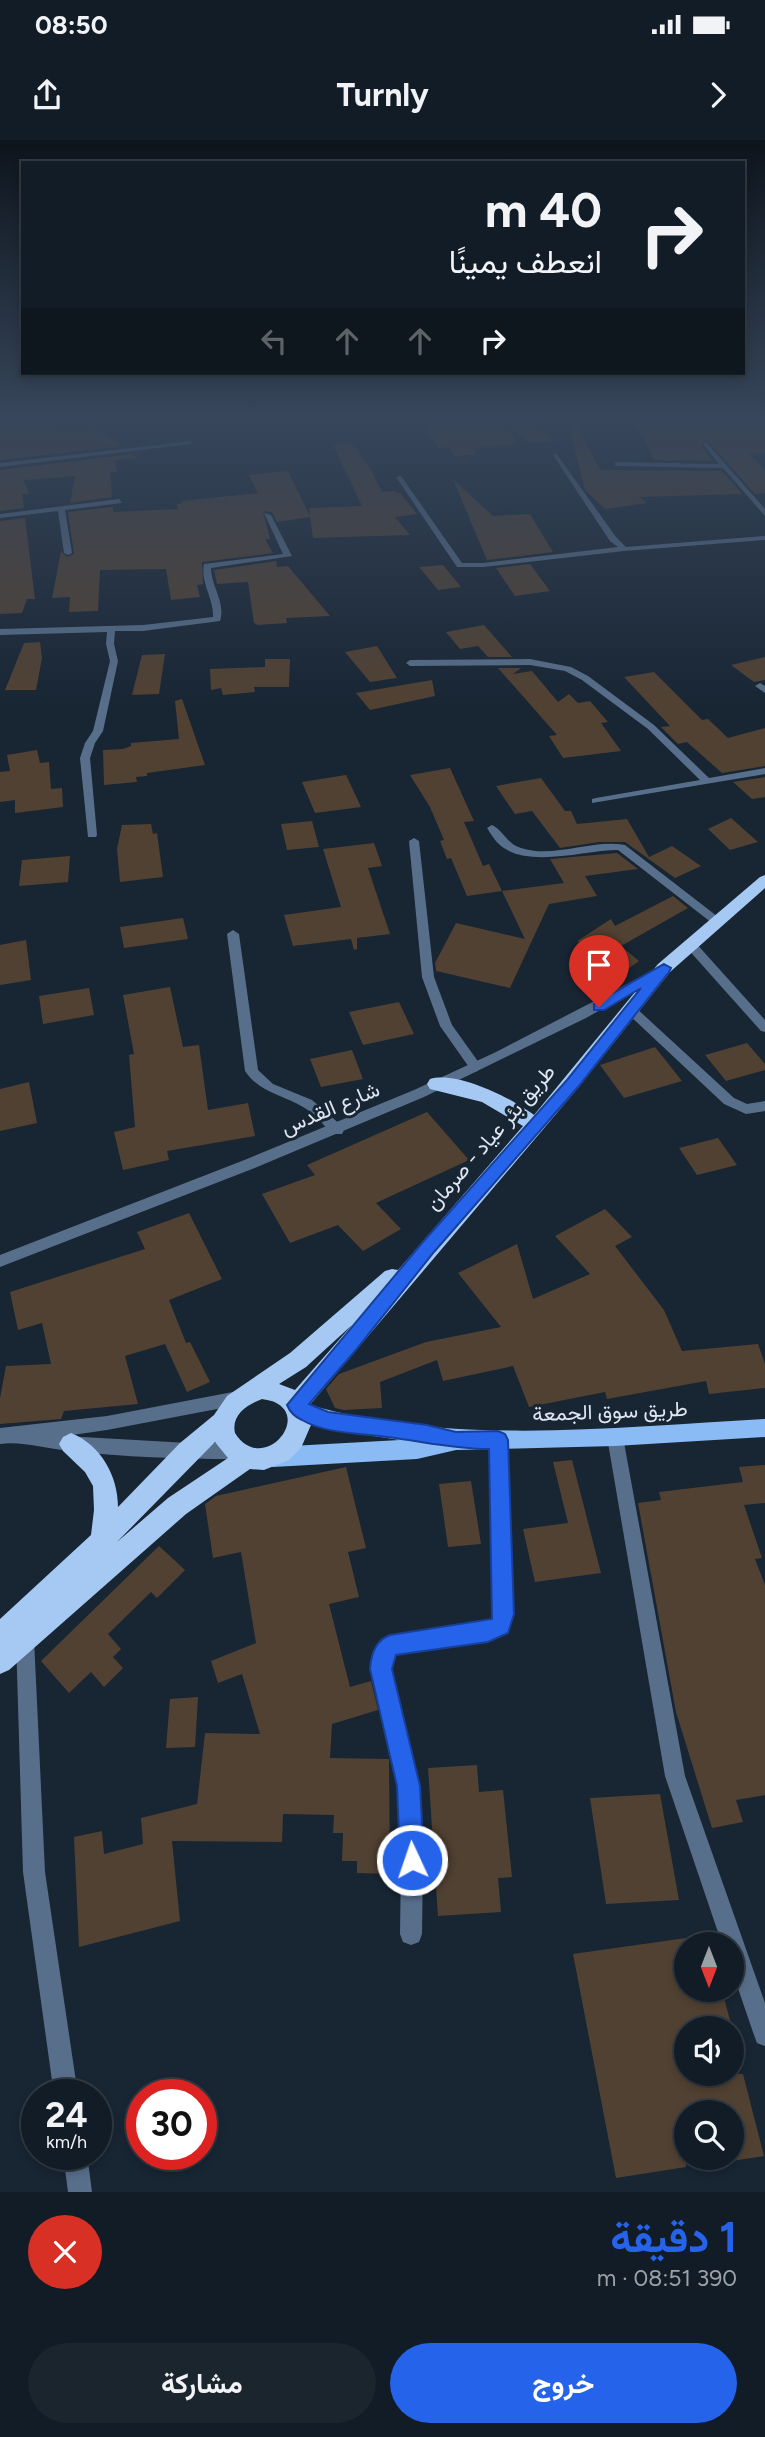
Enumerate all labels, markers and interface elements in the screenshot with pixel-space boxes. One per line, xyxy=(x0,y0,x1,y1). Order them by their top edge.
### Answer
text: 08:50 xyxy=(35,9,108,41)
icon: share xyxy=(28,76,66,114)
text: Turnly xyxy=(336,76,429,114)
icon: forward xyxy=(699,76,737,114)
text: 40 m xyxy=(485,180,602,239)
icon: right xyxy=(626,189,717,280)
text: انعطف يمينًا xyxy=(449,243,602,281)
icon: left xyxy=(255,322,293,360)
icon: ahead xyxy=(328,322,366,360)
icon: ahead xyxy=(401,322,439,360)
icon: right xyxy=(474,322,512,360)
pin xyxy=(569,935,629,1007)
icon: arrive xyxy=(580,946,618,984)
street label: طريق بئر عياد - صرمان xyxy=(420,1059,561,1216)
street label: شارع القدس xyxy=(277,1076,384,1142)
street label: طريق سوق الجمعة xyxy=(532,1396,688,1427)
position arrow xyxy=(375,1823,449,1897)
north arrow xyxy=(674,1932,744,2002)
map controls xyxy=(674,1932,744,2170)
button: sound xyxy=(674,2016,744,2086)
speed limit sign: 30 xyxy=(126,2079,217,2170)
text: 24 xyxy=(45,2094,88,2136)
button: search xyxy=(674,2100,744,2170)
text: km/h xyxy=(46,2131,87,2153)
text: 1 دقيقة xyxy=(610,2212,737,2263)
button: close xyxy=(28,2215,102,2289)
text: 390 m · 08:51 xyxy=(597,2264,737,2292)
button: مشاركة xyxy=(28,2343,376,2423)
button: خروج xyxy=(390,2343,737,2423)

